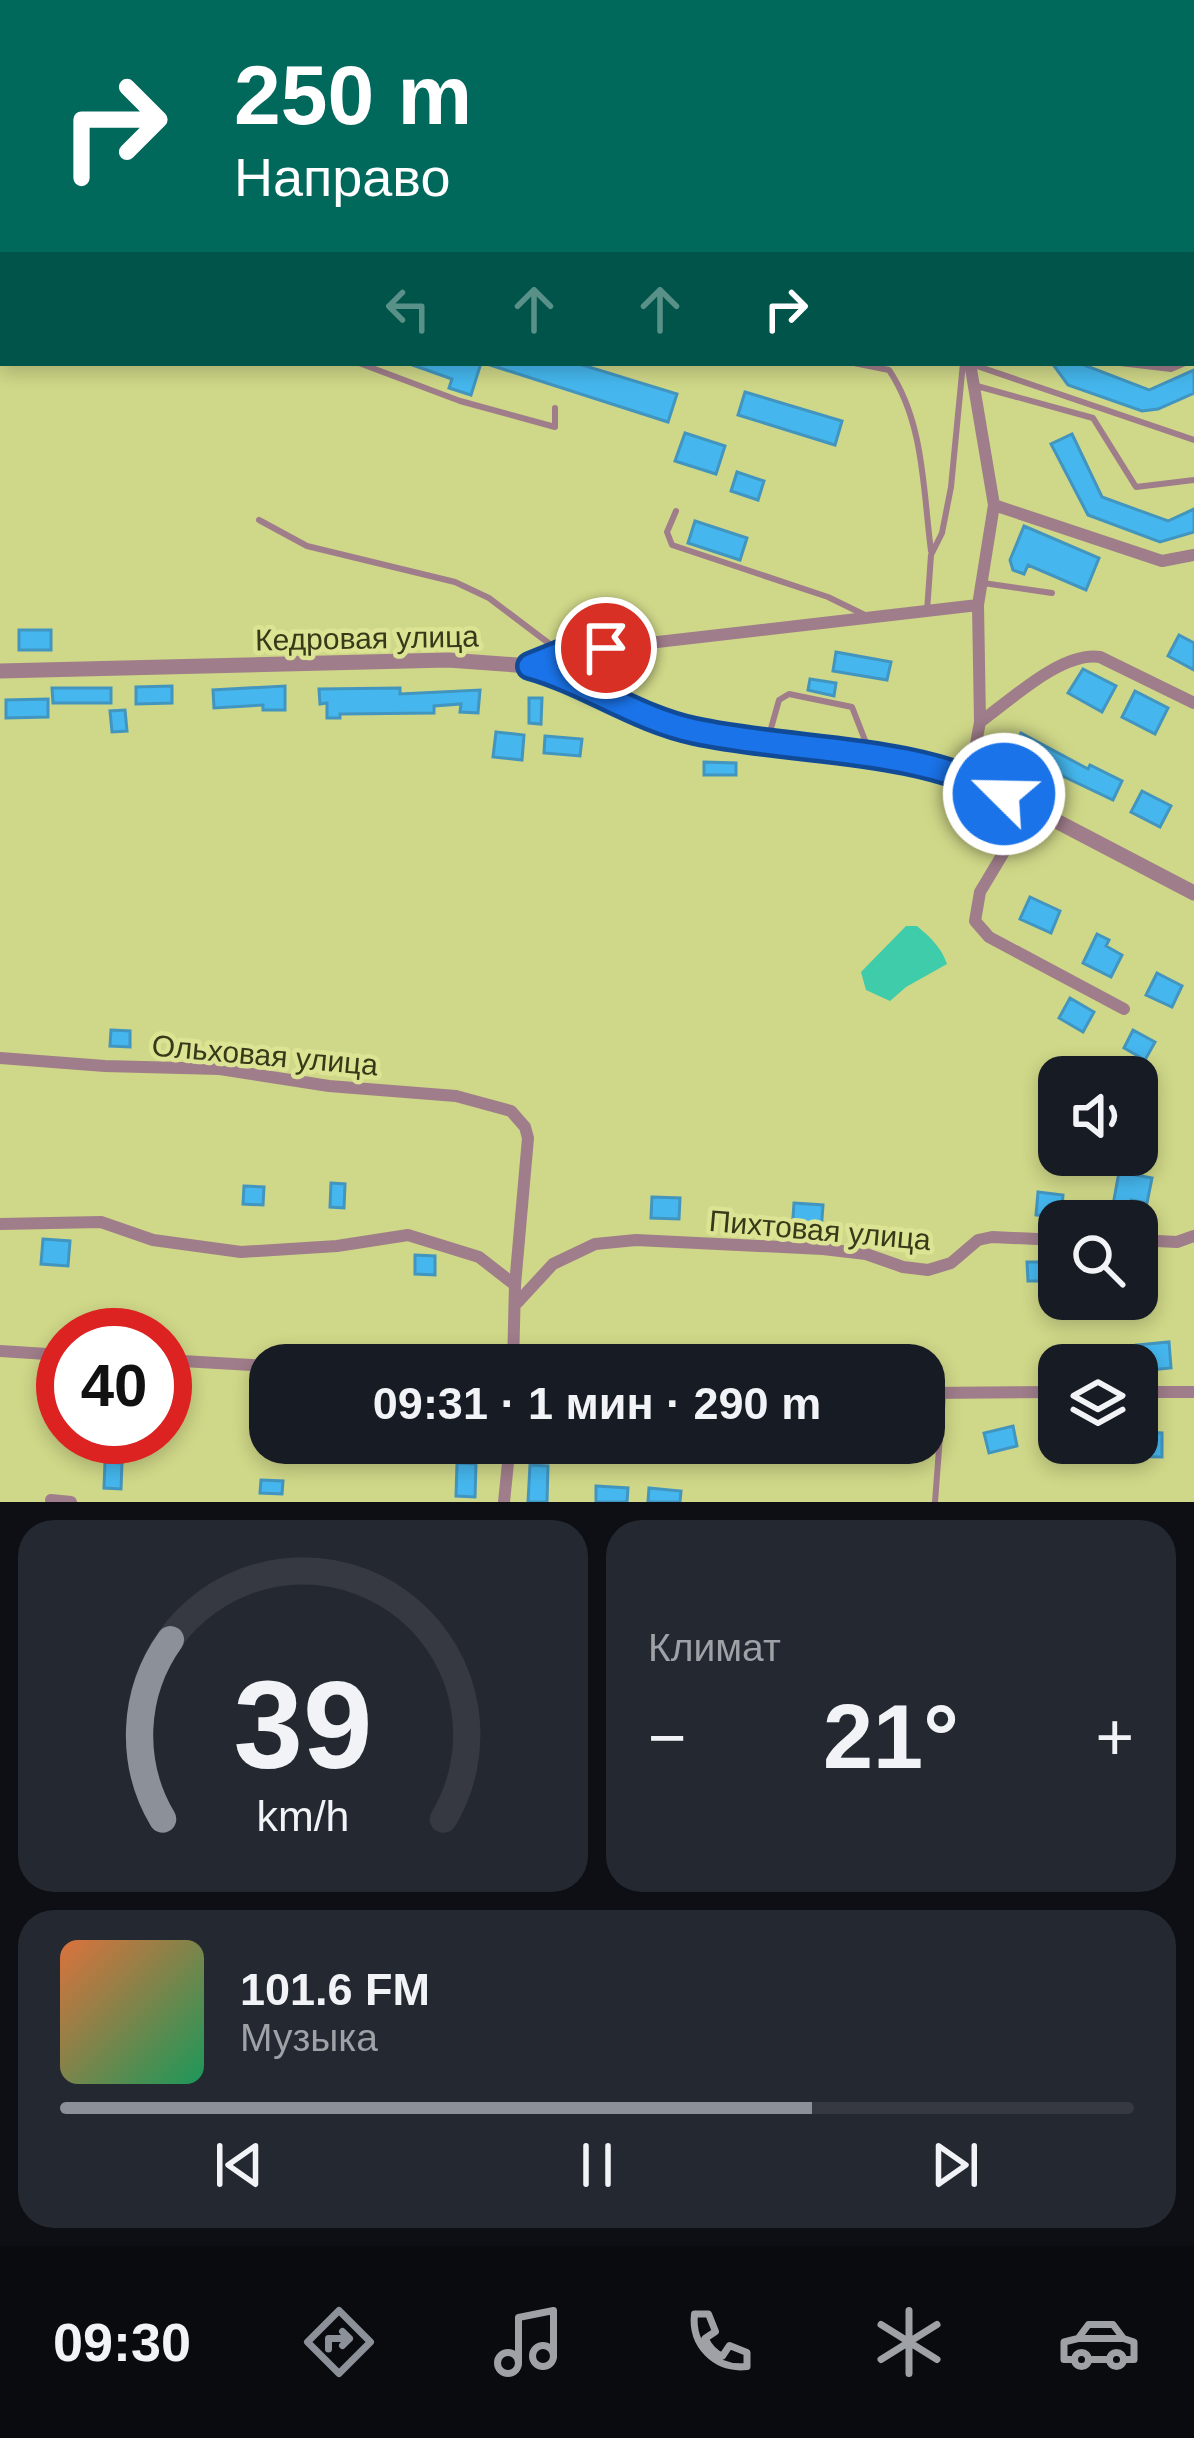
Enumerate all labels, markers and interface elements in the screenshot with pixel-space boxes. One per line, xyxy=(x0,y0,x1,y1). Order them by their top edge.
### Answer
icon: right xyxy=(36,48,192,204)
text: 250 m xyxy=(234,48,472,142)
text: Направо xyxy=(234,147,450,207)
icon: left xyxy=(375,276,441,342)
icon: ahead xyxy=(501,276,567,342)
icon: ahead xyxy=(627,276,693,342)
icon: right xyxy=(753,276,819,342)
pin xyxy=(555,597,657,699)
icon: arrive xyxy=(573,615,639,681)
street label: Кедровая улица xyxy=(255,620,479,656)
position arrow xyxy=(941,731,1067,857)
street label: Ольховая улица xyxy=(151,1029,380,1081)
map controls xyxy=(1038,1056,1158,1464)
button: sound xyxy=(1038,1056,1158,1176)
button: search xyxy=(1038,1200,1158,1320)
street label: Пихтовая улица xyxy=(708,1204,933,1256)
speed limit sign: 40 xyxy=(36,1308,192,1464)
button: layers xyxy=(1038,1344,1158,1464)
text: 09:31 · 1 мин · 290 m xyxy=(373,1378,821,1429)
text: Климат xyxy=(648,1626,781,1669)
text: 39 xyxy=(234,1655,372,1794)
text: 21° xyxy=(823,1687,959,1787)
text: − xyxy=(648,1700,687,1774)
text: + xyxy=(1095,1700,1134,1774)
text: km/h xyxy=(257,1792,349,1840)
text: 101.6 FM xyxy=(240,1964,430,2015)
text: Музыка xyxy=(240,2016,378,2059)
icon: previous xyxy=(206,2132,272,2198)
icon: pause xyxy=(564,2132,630,2198)
icon: next xyxy=(922,2132,988,2198)
icon: directions xyxy=(297,2300,381,2384)
icon: music xyxy=(487,2300,571,2384)
icon: phone xyxy=(677,2300,761,2384)
icon: climate xyxy=(867,2300,951,2384)
icon: car xyxy=(1057,2300,1141,2384)
text: 09:30 xyxy=(53,2312,191,2372)

